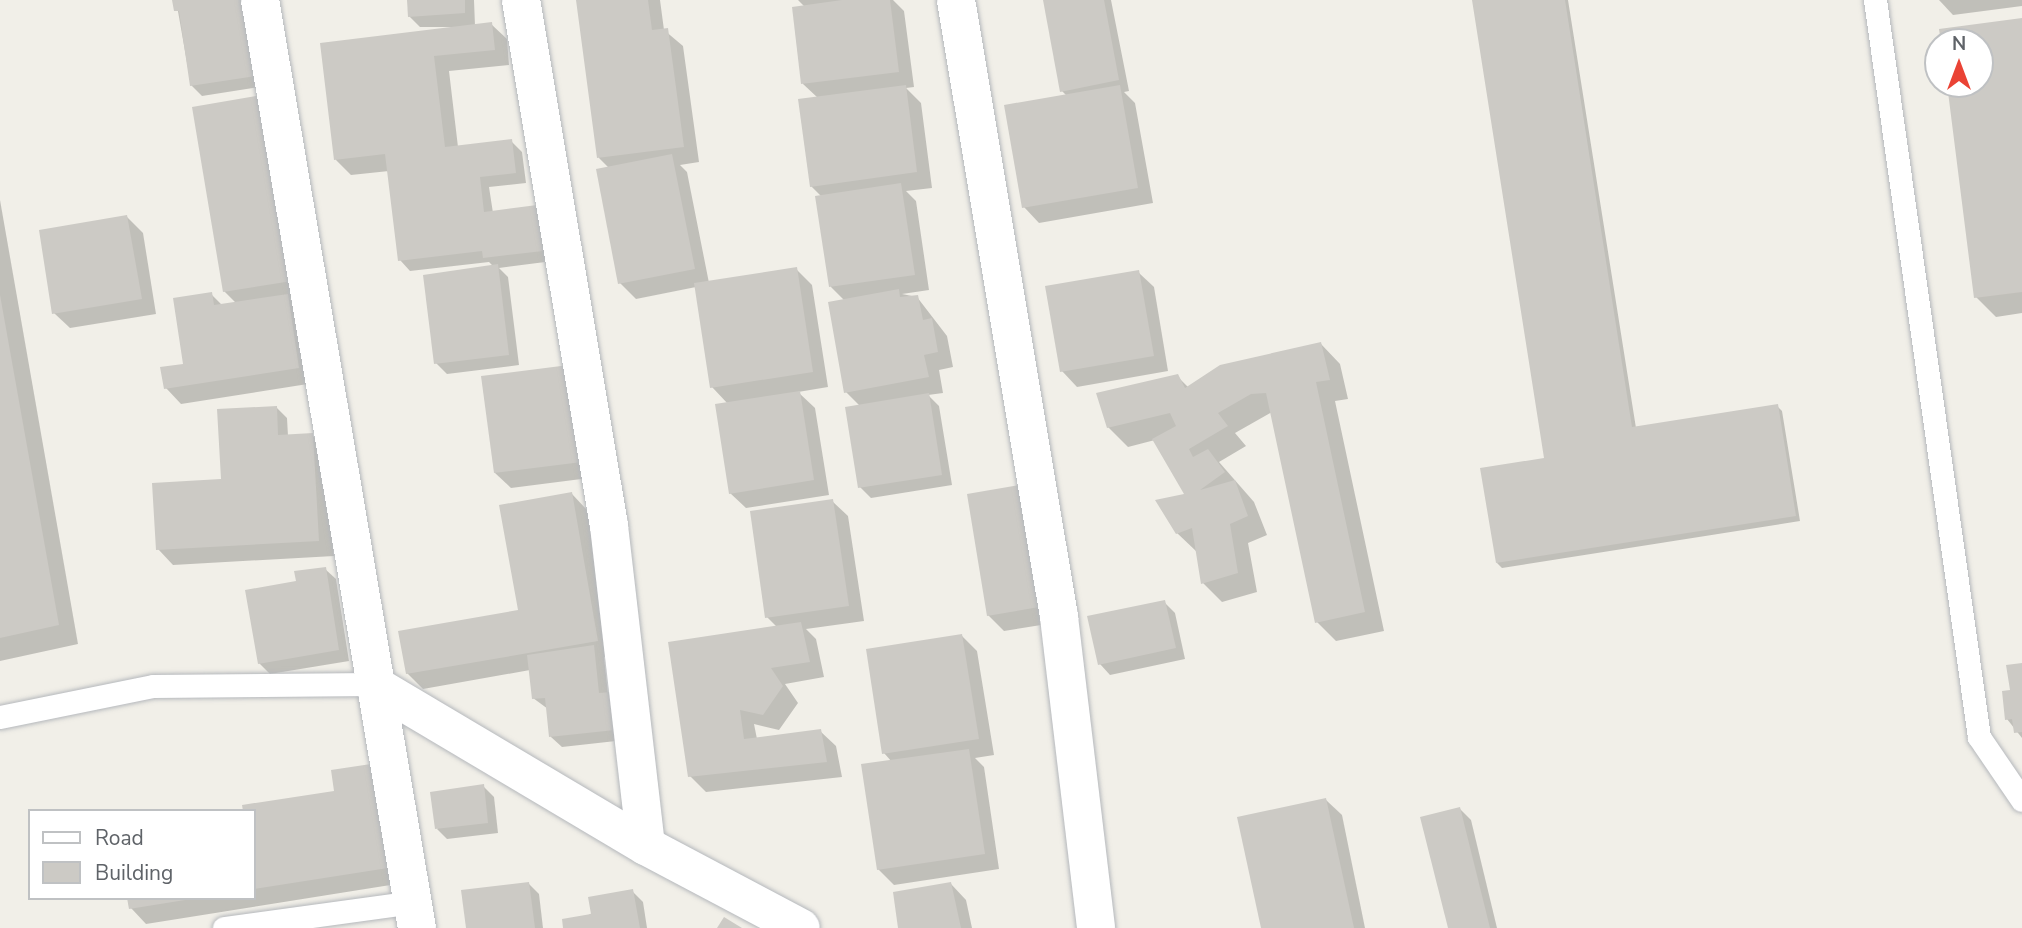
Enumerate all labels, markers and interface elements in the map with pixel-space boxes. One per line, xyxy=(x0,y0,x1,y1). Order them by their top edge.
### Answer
north arrow xyxy=(1924,28,1994,98)
text: N xyxy=(1952,31,1966,57)
legend xyxy=(28,809,256,900)
text: Road xyxy=(95,824,144,852)
text: Building xyxy=(95,859,173,887)

